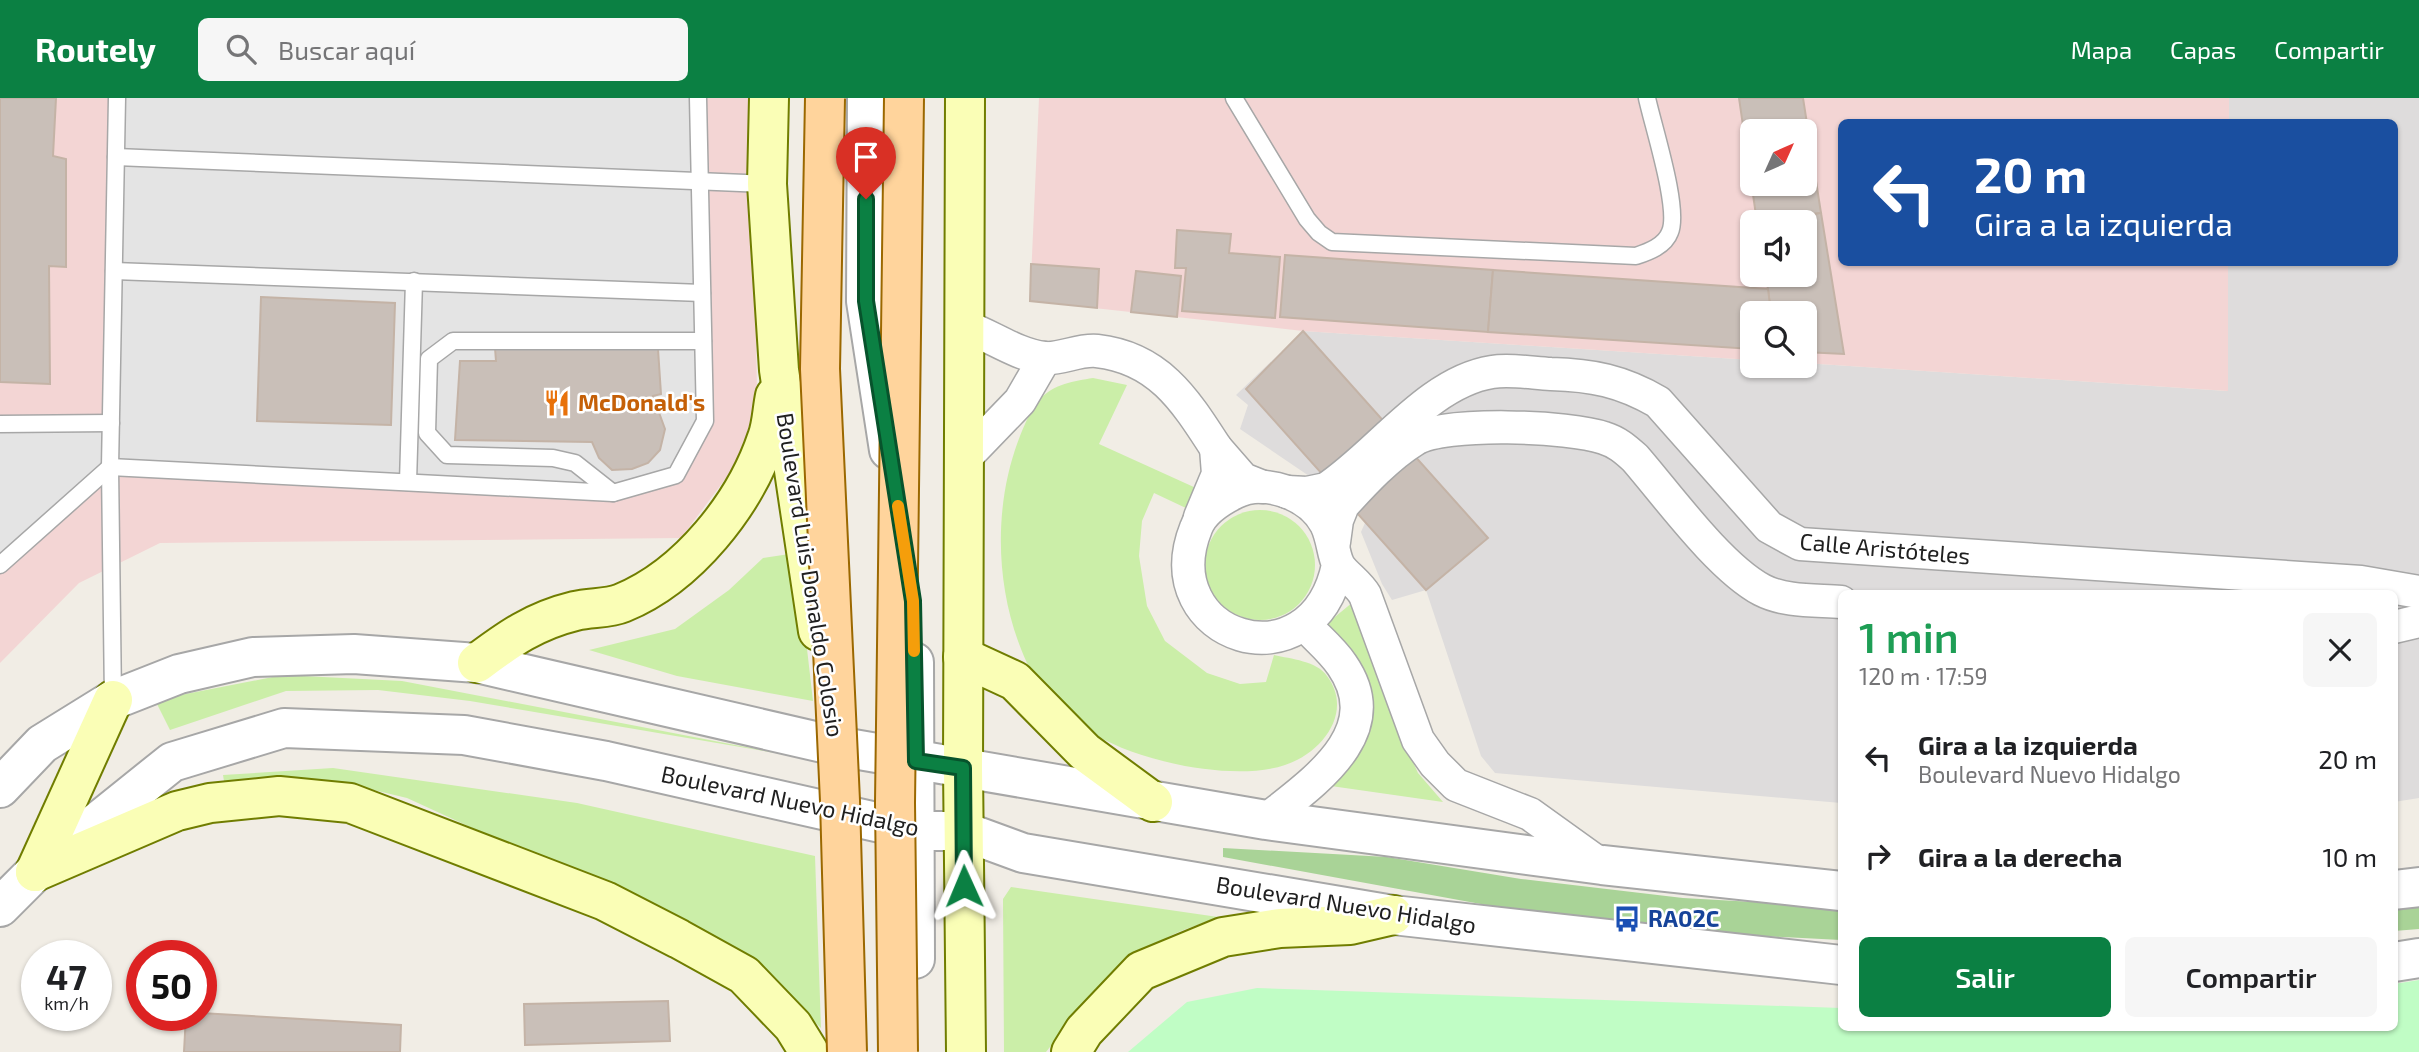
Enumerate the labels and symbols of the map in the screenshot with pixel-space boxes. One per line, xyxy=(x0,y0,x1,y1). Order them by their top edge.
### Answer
north arrow xyxy=(1740,119,1816,196)
pin xyxy=(836,127,896,199)
restaurant icon: McDonald's xyxy=(542,388,572,418)
place label: McDonald's xyxy=(578,388,705,416)
street label: Boulevard Luis Donaldo Colosio xyxy=(771,411,850,739)
street label: Calle Aristóteles xyxy=(1799,527,1971,569)
street label: Boulevard Nuevo Hidalgo xyxy=(659,759,922,841)
position arrow xyxy=(927,849,1001,923)
street label: Boulevard Nuevo Hidalgo xyxy=(1214,870,1478,938)
bus stop icon: RA02C xyxy=(1612,904,1642,934)
place label: RA02C xyxy=(1648,904,1719,932)
speed limit sign: 50 xyxy=(126,940,217,1031)

